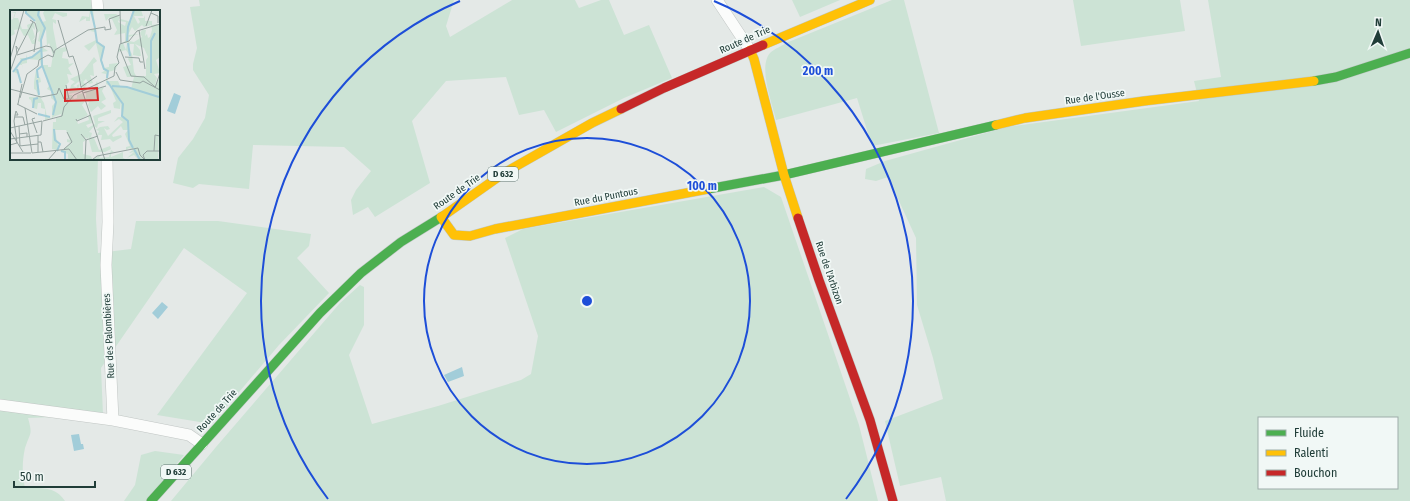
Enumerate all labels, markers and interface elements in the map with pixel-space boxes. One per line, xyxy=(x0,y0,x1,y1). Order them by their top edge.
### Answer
inset map xyxy=(10,10,160,160)
north arrow xyxy=(1358,12,1398,52)
text: N xyxy=(1375,16,1382,29)
street label: Route de Trie xyxy=(718,23,772,56)
text: 200 m xyxy=(802,64,833,78)
street label: Rue de l'Ousse xyxy=(1064,87,1126,107)
road number: D 632 xyxy=(488,167,518,181)
street label: Route de Trie xyxy=(431,172,483,212)
text: 100 m xyxy=(687,179,717,193)
street label: Rue du Puntous xyxy=(573,185,639,209)
street label: Rue de l'Arbizon xyxy=(813,240,845,306)
street label: Rue des Palombières xyxy=(101,293,117,379)
centre of rings xyxy=(580,294,594,308)
street label: Route de Trie xyxy=(194,387,240,435)
legend xyxy=(1258,417,1398,489)
text: Fluide xyxy=(1294,426,1324,440)
text: Ralenti xyxy=(1294,446,1329,460)
scale bar xyxy=(14,463,95,489)
road number: D 632 xyxy=(161,465,191,479)
text: Bouchon xyxy=(1294,466,1337,480)
text: 50 m xyxy=(20,470,44,484)

